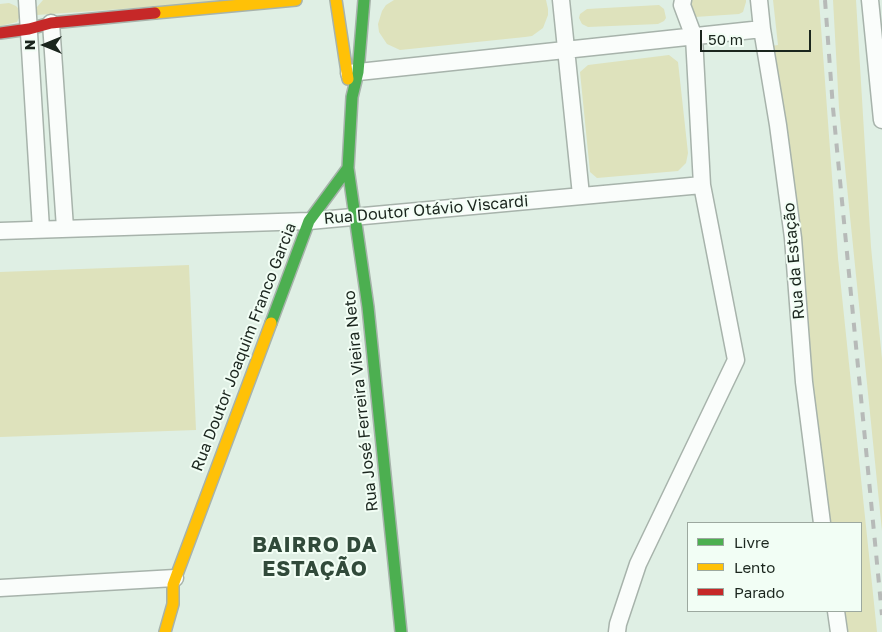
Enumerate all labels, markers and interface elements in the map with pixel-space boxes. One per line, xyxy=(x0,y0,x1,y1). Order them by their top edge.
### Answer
north arrow xyxy=(20,20,70,70)
scale bar xyxy=(702,20,813,52)
text: 50 m xyxy=(708,30,743,48)
text: N xyxy=(21,40,38,50)
street label: Rua Doutor Otávio Viscardi xyxy=(323,191,529,229)
street label: Rua da Estação xyxy=(779,202,809,320)
street label: Rua Doutor Joaquim Franco Garcia xyxy=(188,220,300,474)
street label: Rua José Ferreira Vieira Neto xyxy=(340,289,382,513)
legend xyxy=(687,522,862,612)
district label: BAIRRO DA ESTAÇÃO xyxy=(251,532,379,582)
text: Livre xyxy=(734,533,769,551)
text: Lento xyxy=(734,558,775,576)
text: Parado xyxy=(734,583,785,601)

